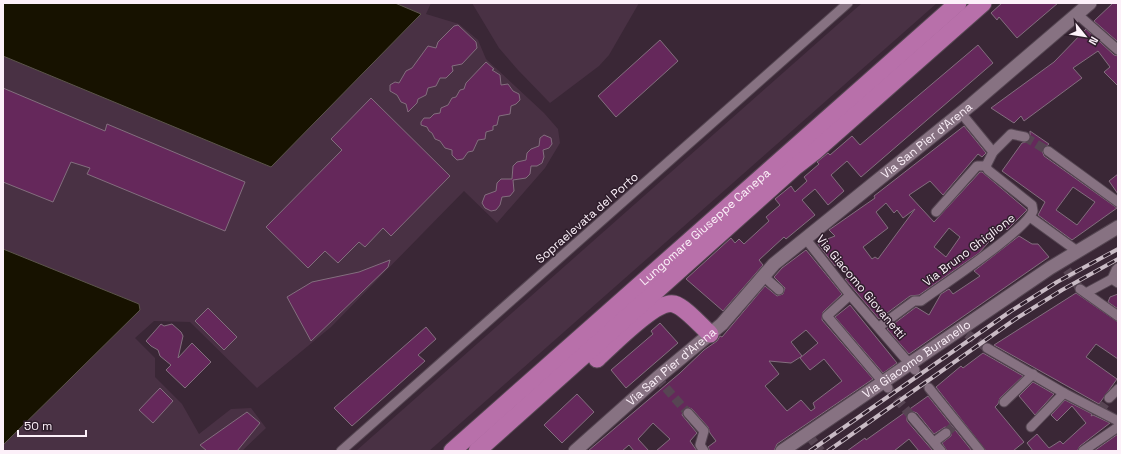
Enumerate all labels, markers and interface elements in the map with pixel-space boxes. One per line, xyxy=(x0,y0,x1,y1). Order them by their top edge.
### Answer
north arrow xyxy=(1065,16,1105,56)
text: N xyxy=(1086,34,1102,48)
street label: Via San Pier d'Arena xyxy=(878,99,976,182)
street label: Lungomare Giuseppe Canepa xyxy=(636,165,774,289)
street label: Sopraelevata del Porto xyxy=(532,169,642,267)
street label: Via Bruno Ghiglione xyxy=(920,210,1018,290)
street label: Via Giacomo Giovanetti xyxy=(813,232,909,343)
street label: Via Giacomo Buranello xyxy=(859,316,974,402)
street label: Via San Pier d'Arena xyxy=(623,324,720,409)
scale bar xyxy=(18,412,86,438)
text: 50 m xyxy=(24,418,52,434)

